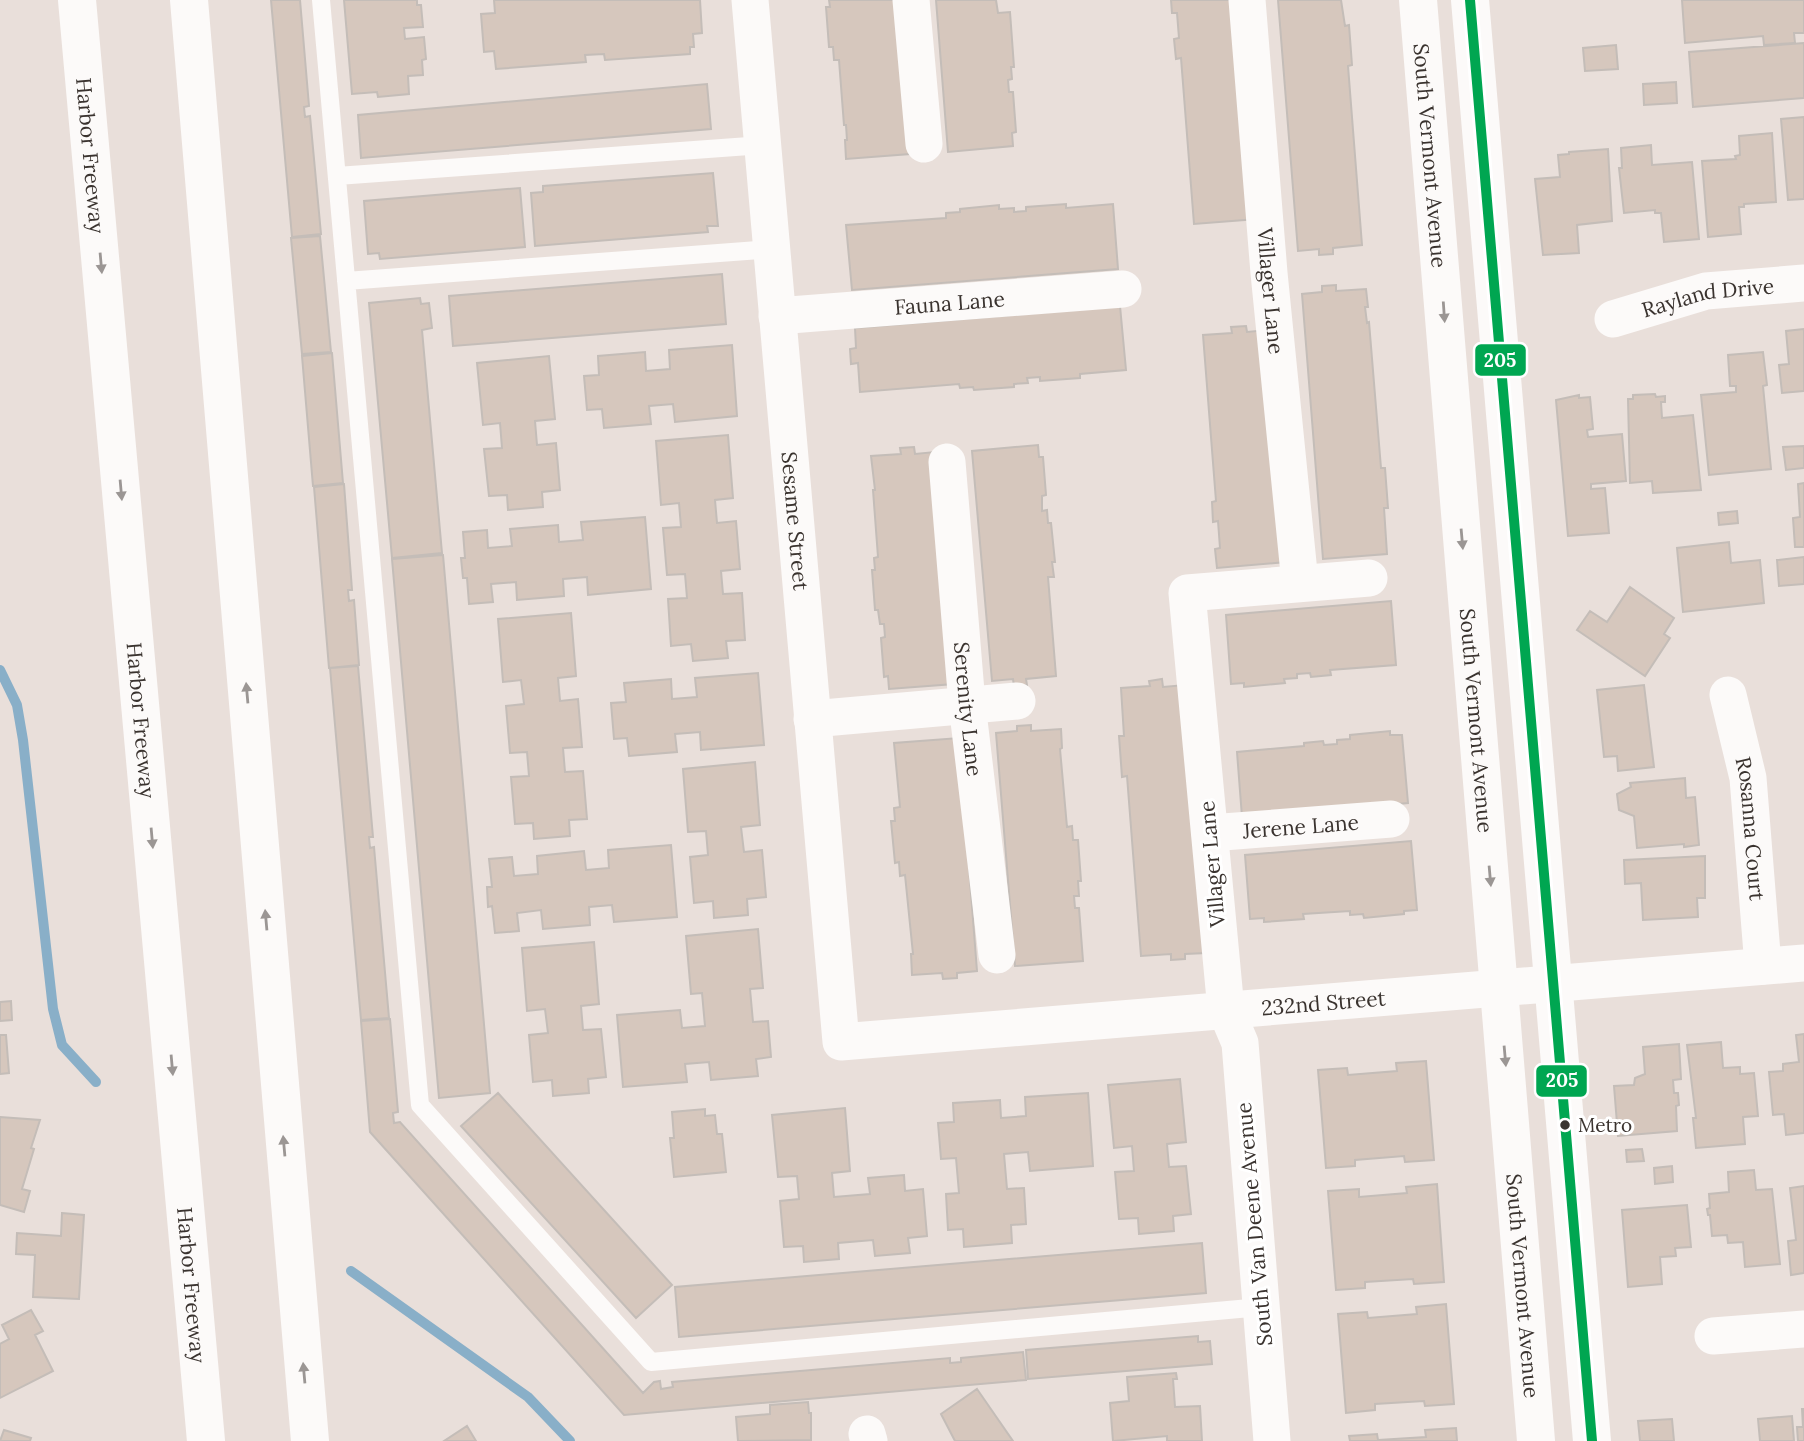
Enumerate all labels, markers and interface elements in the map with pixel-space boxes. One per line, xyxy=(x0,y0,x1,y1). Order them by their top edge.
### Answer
street label: South Vermont Avenue xyxy=(1408,42,1453,269)
street label: Harbor Freeway xyxy=(70,76,111,234)
street label: Villager Lane xyxy=(1252,226,1291,355)
one-way arrow xyxy=(96,252,107,274)
street label: Rayland Drive xyxy=(1638,272,1775,323)
street label: Fauna Lane xyxy=(893,285,1006,320)
one-way arrow xyxy=(1439,301,1450,323)
line badge: 205 xyxy=(1474,343,1527,377)
text: 205 xyxy=(1484,348,1516,372)
street label: Sesame Street xyxy=(776,451,815,592)
one-way arrow xyxy=(116,479,127,501)
one-way arrow xyxy=(1457,528,1468,550)
street label: South Vermont Avenue xyxy=(1454,607,1500,834)
street label: Harbor Freeway xyxy=(121,641,162,799)
street label: Serenity Lane xyxy=(948,641,989,778)
one-way arrow xyxy=(241,682,252,704)
street label: Rosanna Court xyxy=(1730,754,1771,903)
street label: Villager Lane xyxy=(1193,800,1231,929)
street label: Jerene Lane xyxy=(1241,808,1360,844)
one-way arrow xyxy=(147,828,158,850)
one-way arrow xyxy=(1485,866,1496,888)
one-way arrow xyxy=(260,908,271,930)
street label: 232nd Street xyxy=(1260,984,1387,1021)
one-way arrow xyxy=(1500,1045,1511,1067)
one-way arrow xyxy=(167,1054,178,1076)
line badge: 205 xyxy=(1535,1064,1588,1098)
text: 205 xyxy=(1546,1068,1578,1092)
street label: South Van Deene Avenue xyxy=(1230,1101,1278,1347)
place label: Metro xyxy=(1578,1113,1632,1137)
marker: Metro xyxy=(1558,1118,1572,1132)
one-way arrow xyxy=(278,1135,289,1157)
street label: South Vermont Avenue xyxy=(1501,1172,1546,1399)
street label: Harbor Freeway xyxy=(172,1206,212,1364)
one-way arrow xyxy=(298,1362,309,1384)

